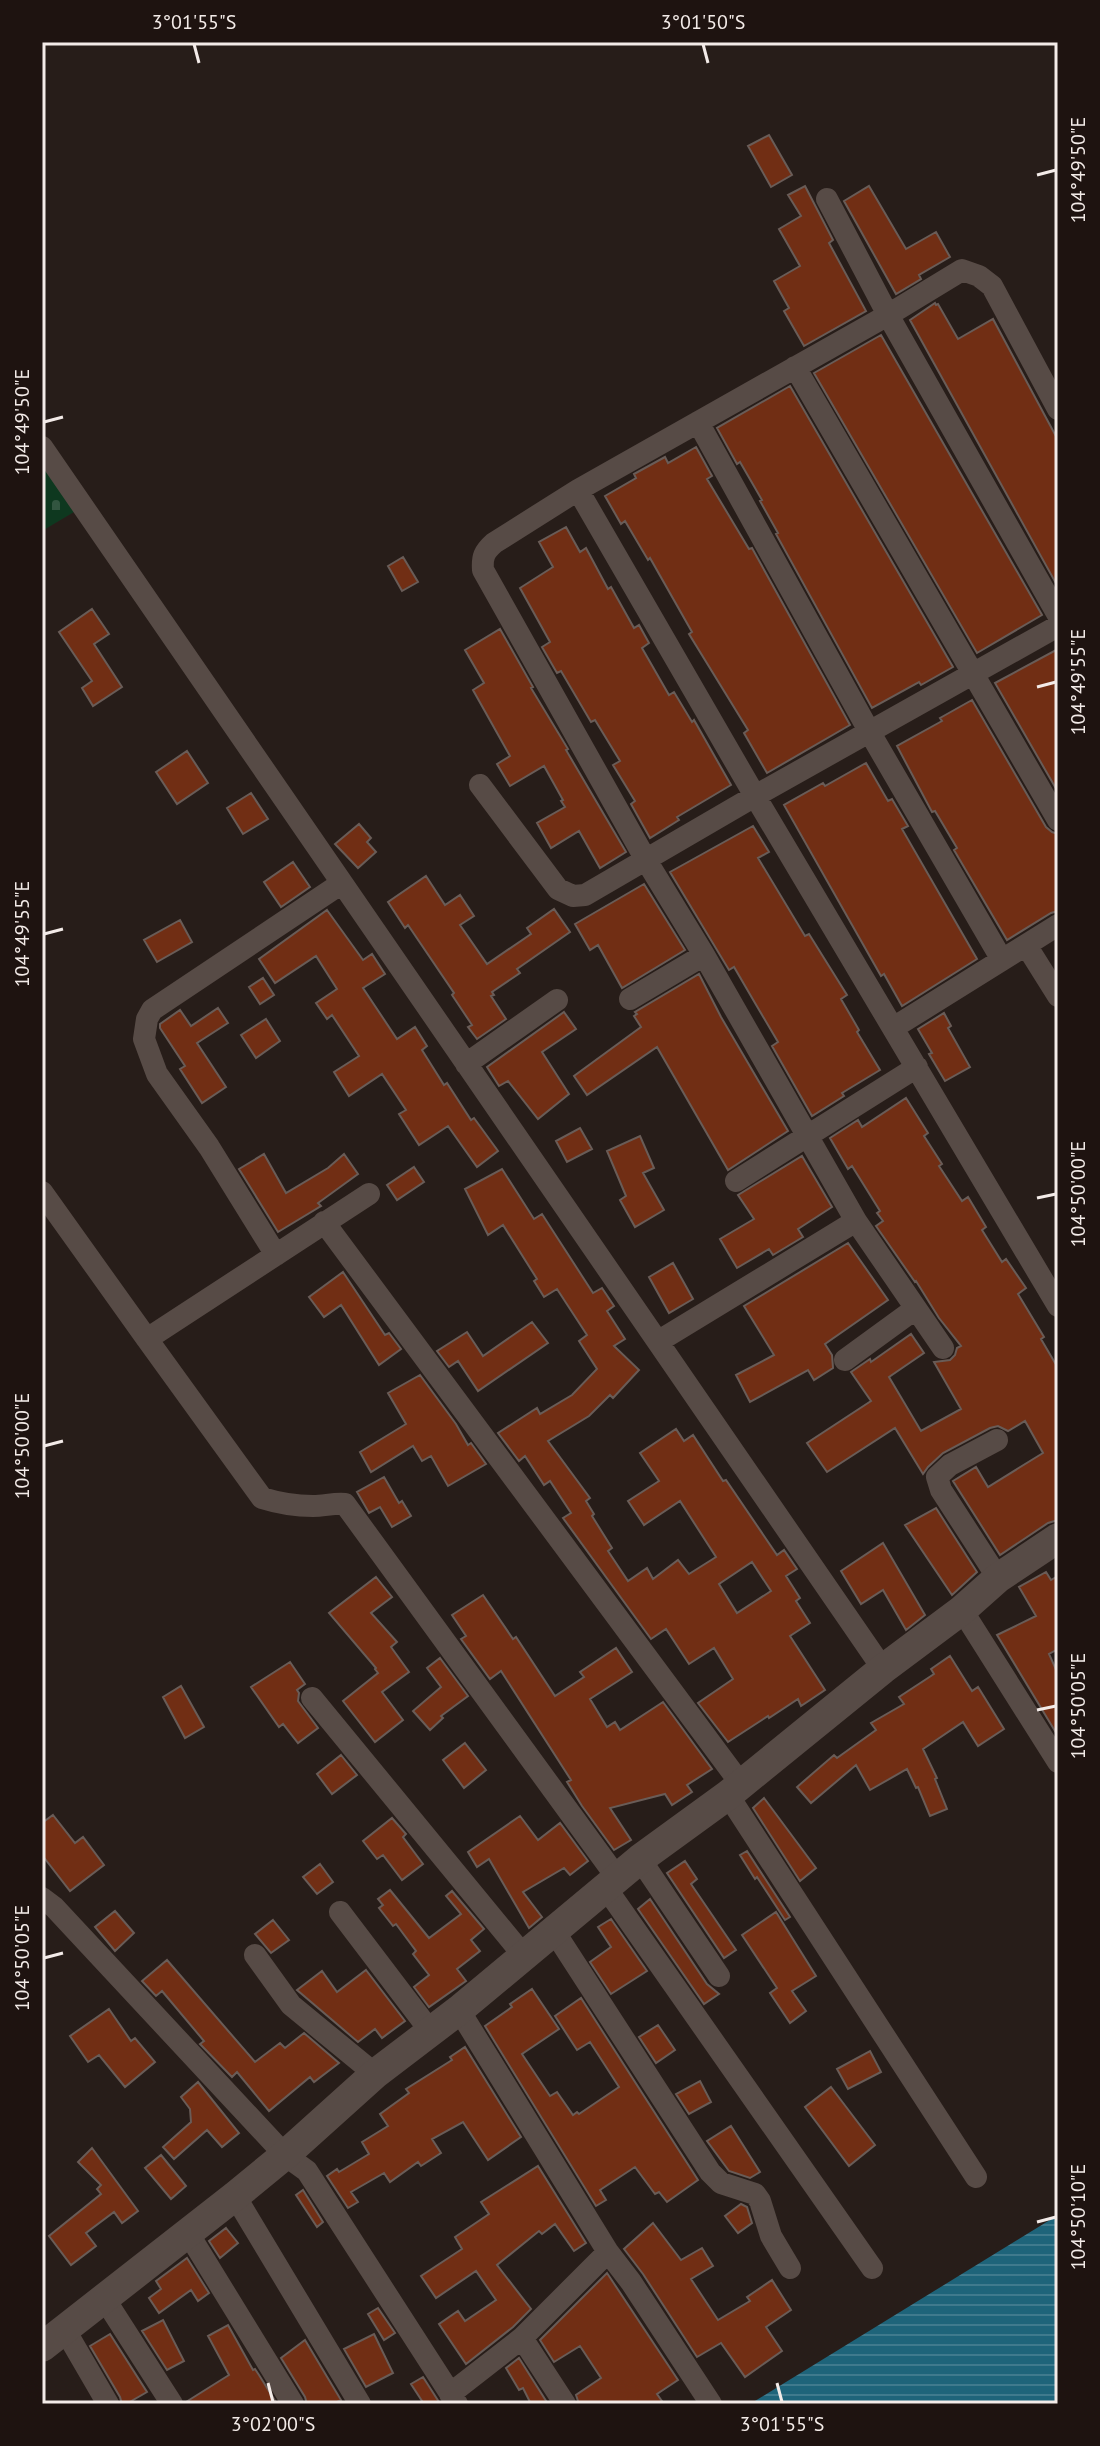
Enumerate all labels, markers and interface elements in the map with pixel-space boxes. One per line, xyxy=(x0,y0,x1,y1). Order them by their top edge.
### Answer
text: 3°01'55"S xyxy=(152,9,236,35)
text: 3°01'50"S xyxy=(661,9,745,35)
text: 104°49'50"E xyxy=(1065,117,1091,223)
text: 104°49'50"E xyxy=(9,369,35,475)
text: 104°49'55"E xyxy=(1065,629,1091,735)
text: 104°49'55"E xyxy=(9,881,35,987)
text: 104°50'00"E xyxy=(1065,1141,1091,1247)
text: 104°50'00"E xyxy=(9,1393,35,1499)
text: 104°50'05"E xyxy=(1065,1653,1091,1759)
text: 104°50'05"E xyxy=(9,1905,35,2011)
text: 104°50'10"E xyxy=(1065,2164,1091,2270)
text: 3°02'00"S xyxy=(231,2411,315,2437)
text: 3°01'55"S xyxy=(740,2411,824,2437)

